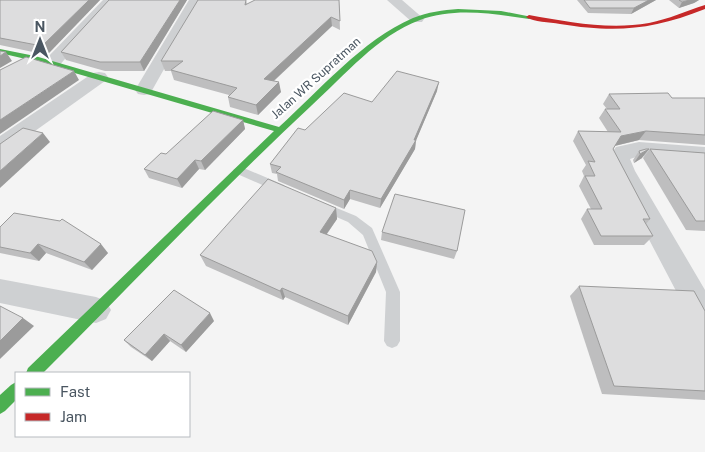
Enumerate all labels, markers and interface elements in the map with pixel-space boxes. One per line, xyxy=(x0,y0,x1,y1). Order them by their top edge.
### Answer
north arrow xyxy=(15,15,65,65)
text: N xyxy=(35,19,45,35)
street label: Jalan WR Supratman xyxy=(268,34,364,122)
legend xyxy=(15,372,190,437)
text: Fast xyxy=(60,383,90,400)
text: Jam xyxy=(60,408,87,425)

